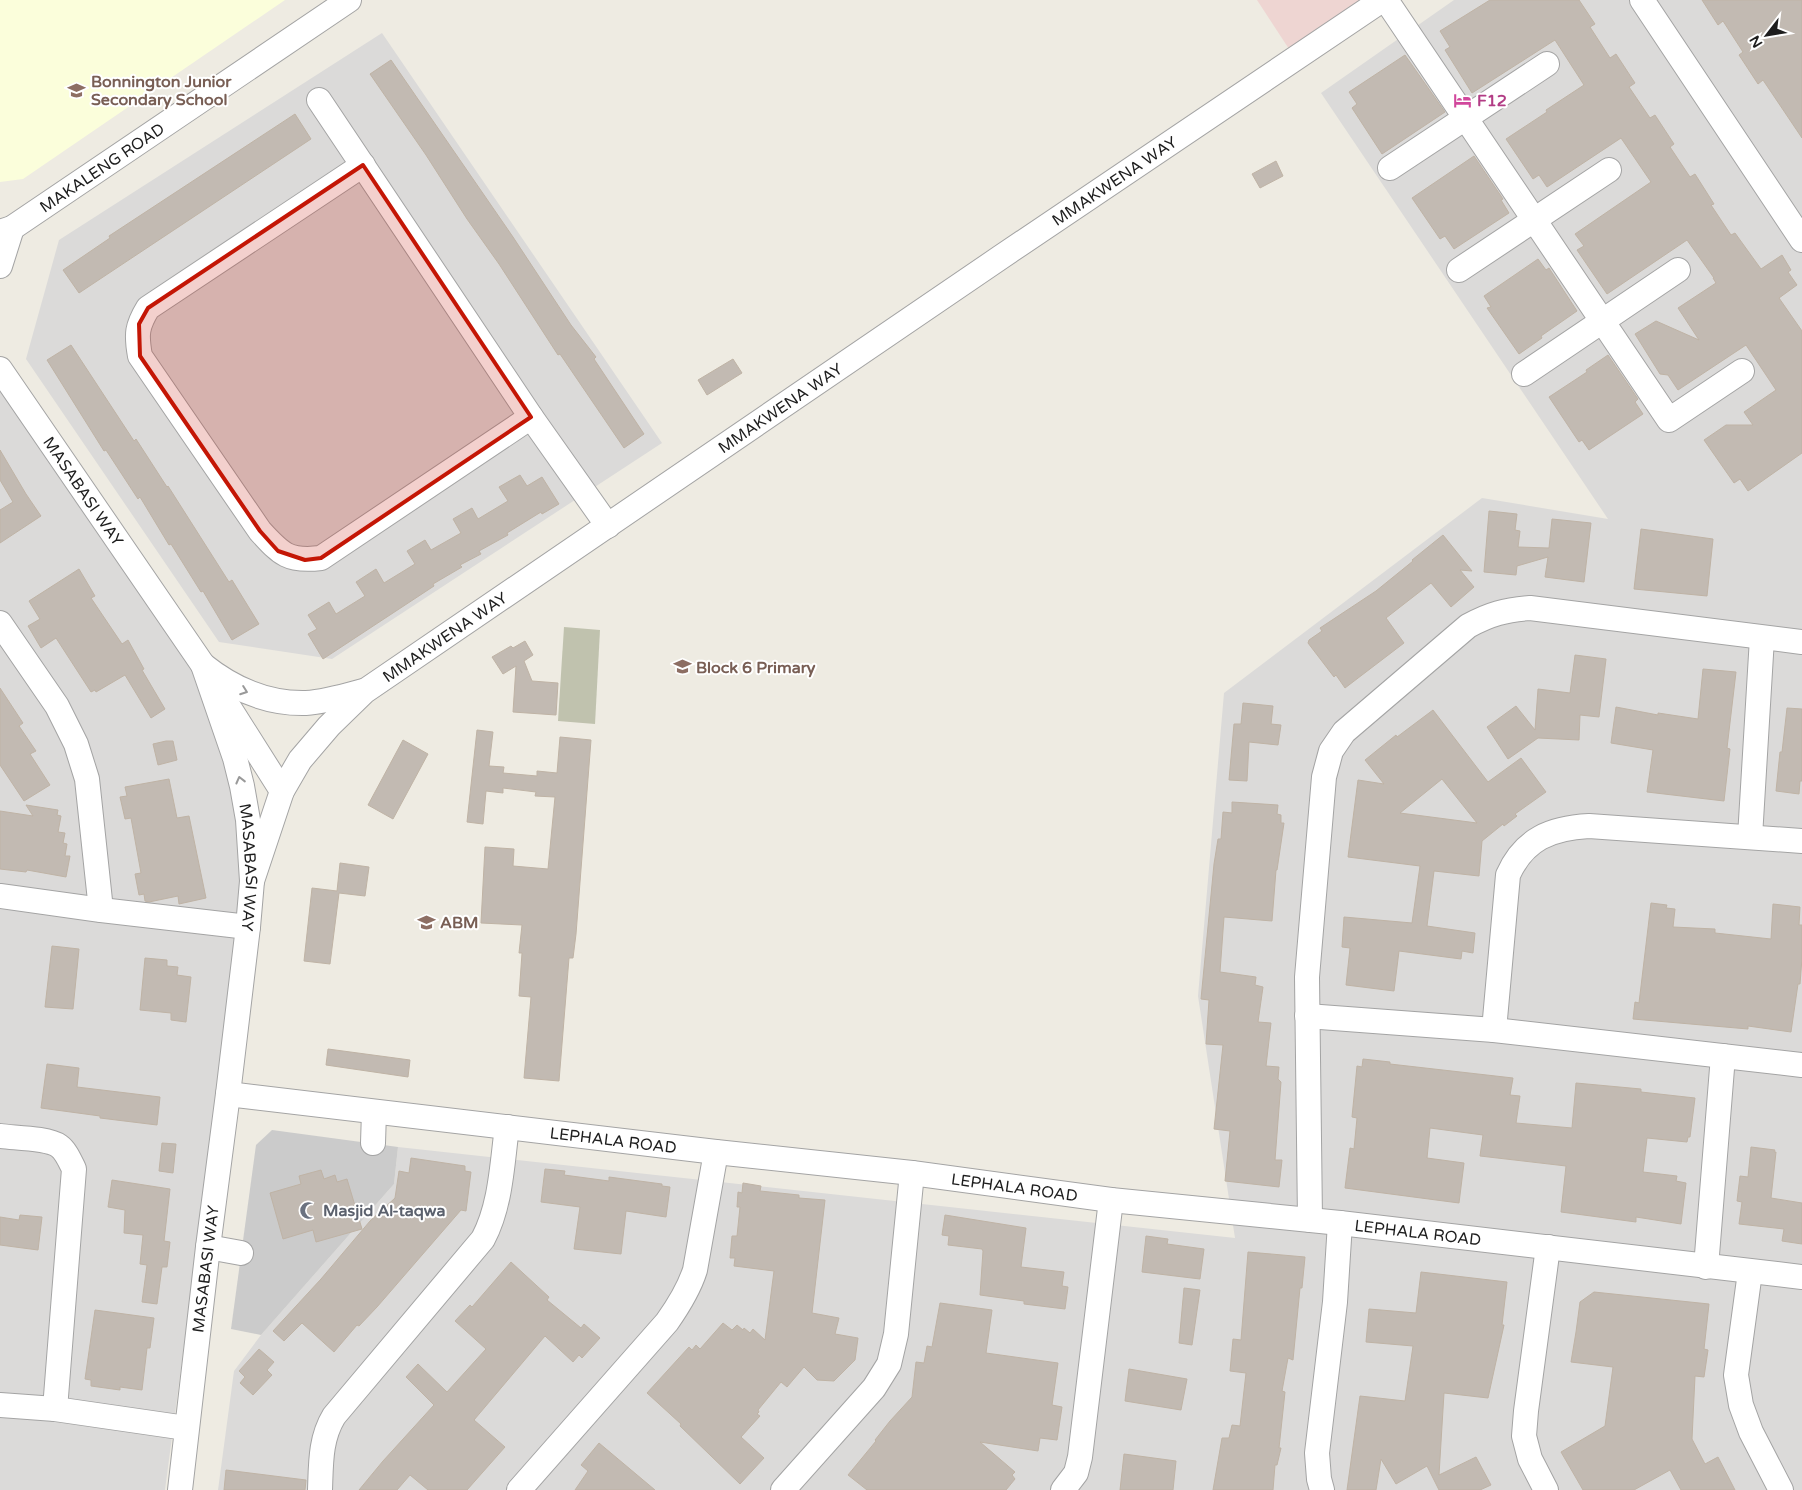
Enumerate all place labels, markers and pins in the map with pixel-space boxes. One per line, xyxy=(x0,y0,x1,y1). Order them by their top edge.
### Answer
place label: Bonnington Junior Secondary School xyxy=(91,72,232,110)
school or university icon: Bonnington Junior Secondary School xyxy=(67,80,87,100)
hotel icon: F12 xyxy=(1453,90,1473,110)
place label: F12 xyxy=(1477,91,1507,111)
school or university icon: Block 6 Primary xyxy=(672,657,692,677)
place label: Block 6 Primary xyxy=(696,658,816,678)
school or university icon: ABM xyxy=(416,912,436,932)
place label: ABM xyxy=(440,913,478,933)
mosque icon: Masjid Al-taqwa xyxy=(299,1200,319,1220)
place label: Masjid Al-taqwa xyxy=(323,1201,445,1221)

